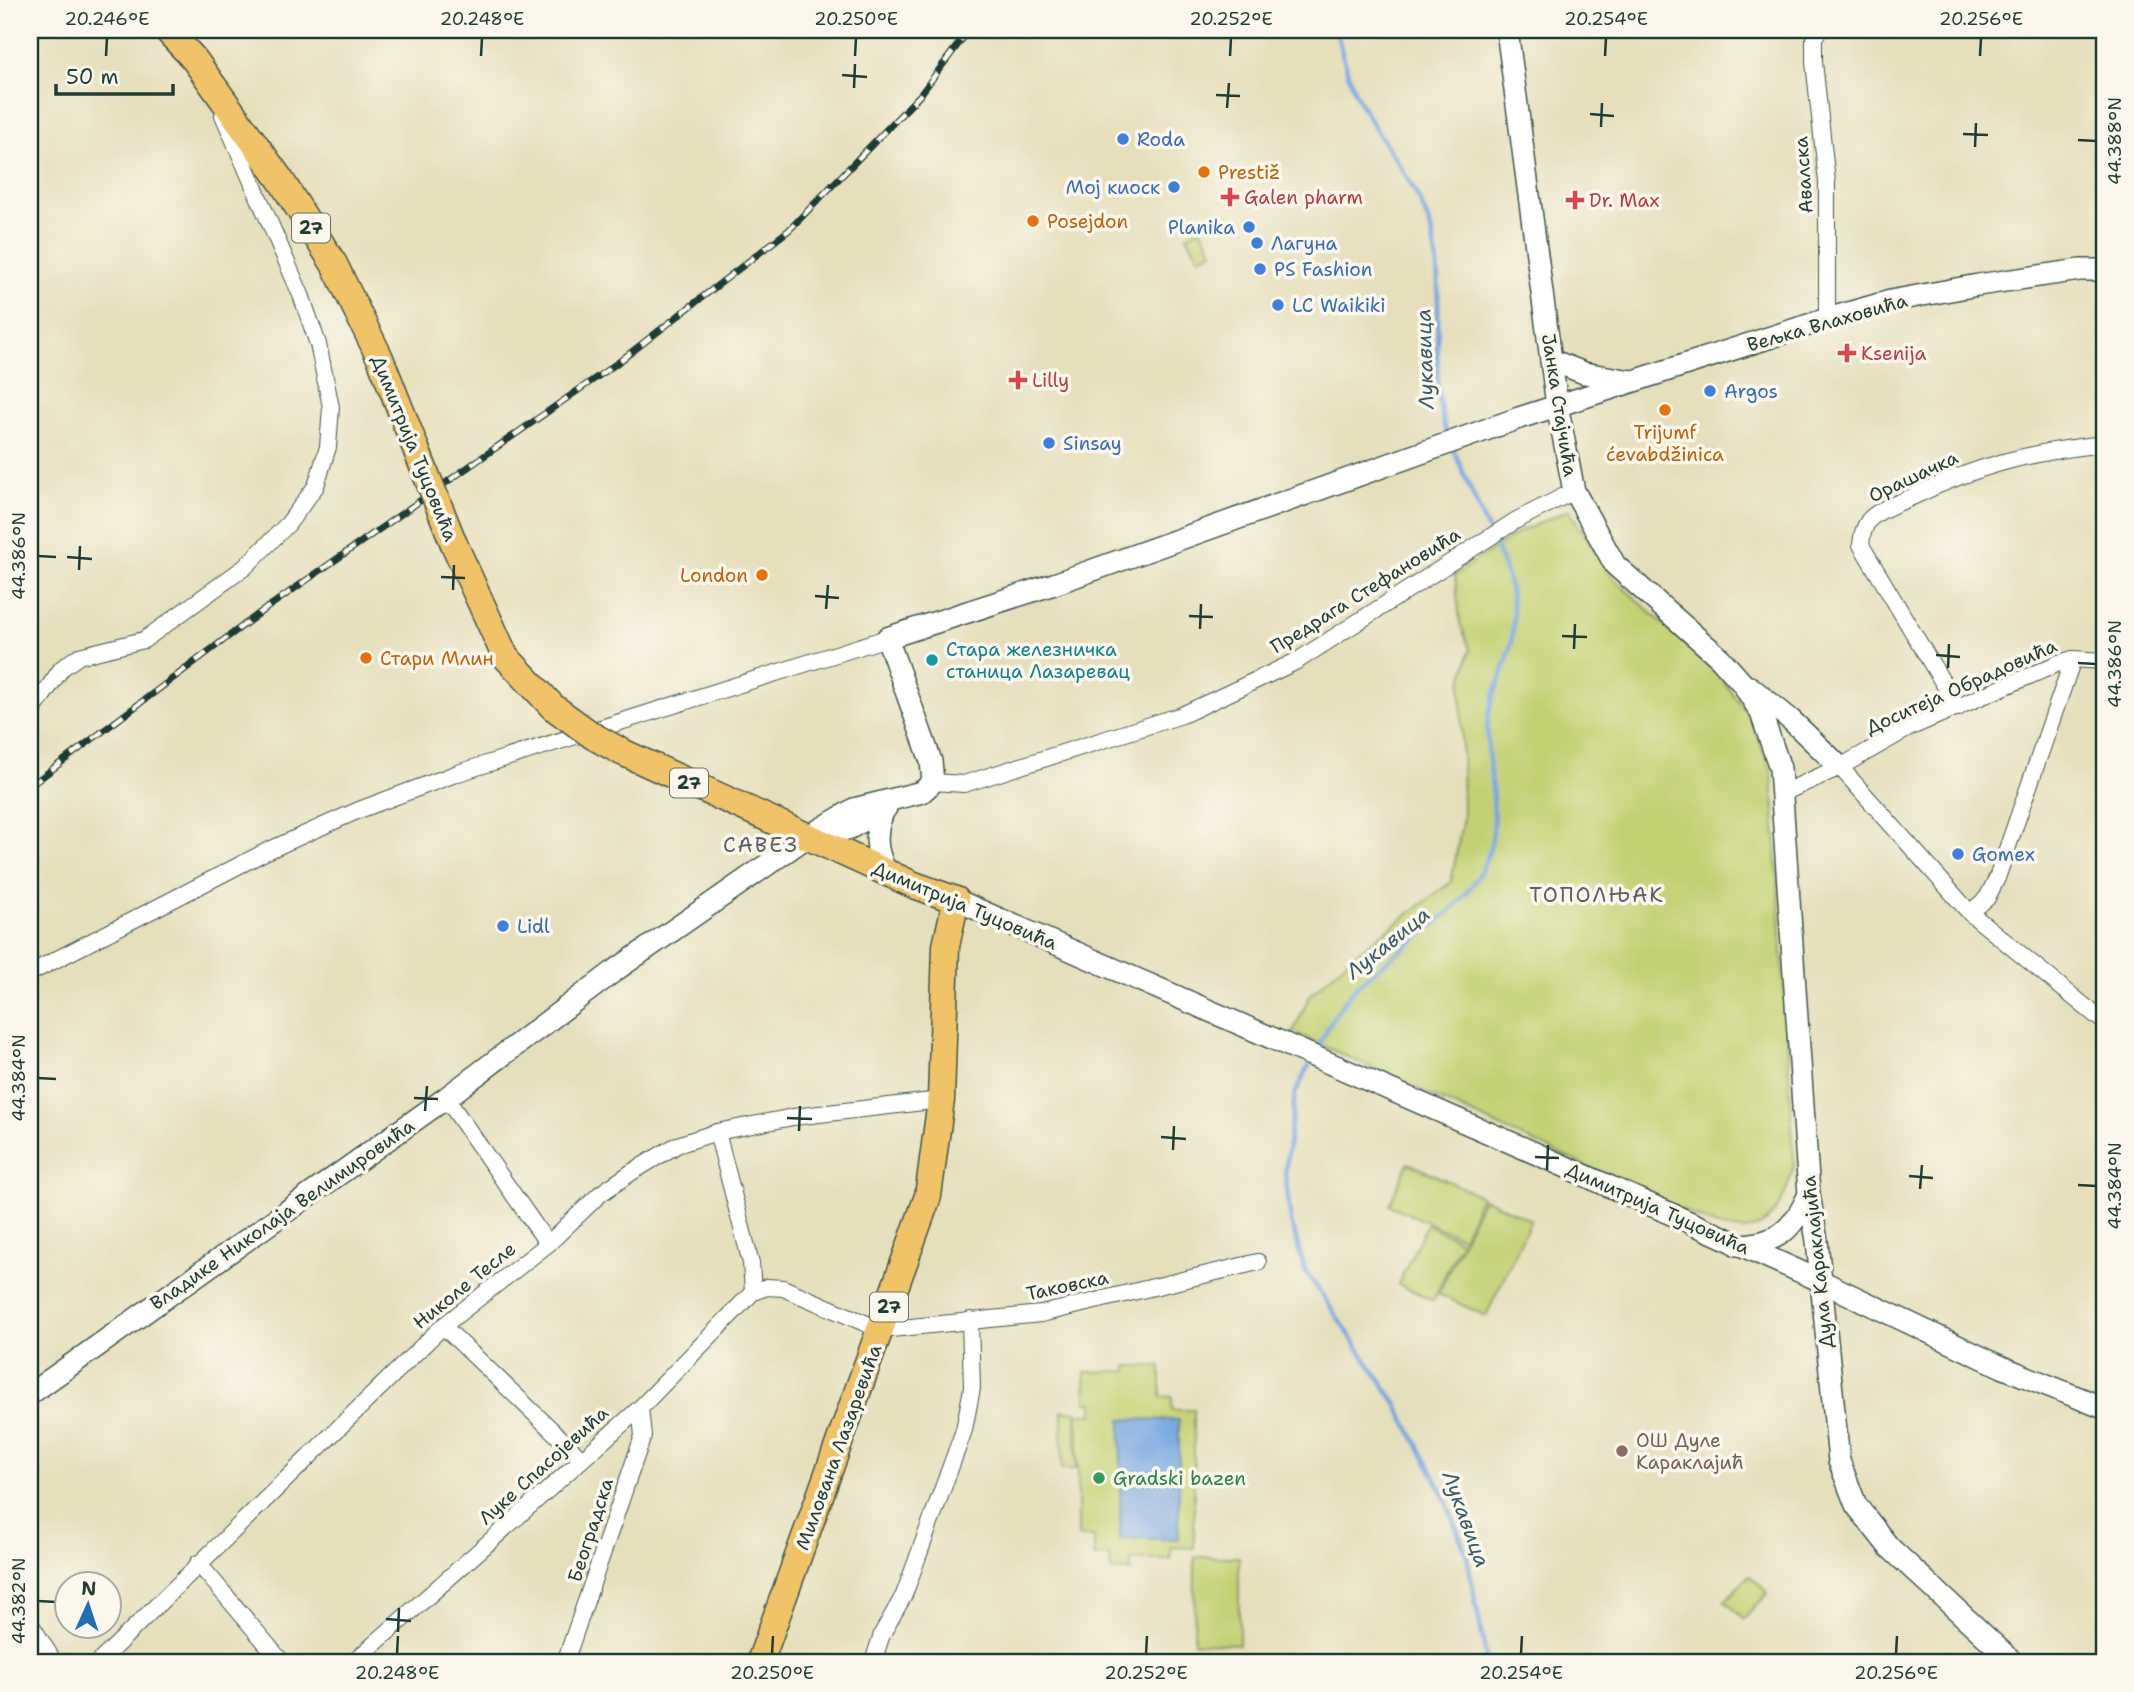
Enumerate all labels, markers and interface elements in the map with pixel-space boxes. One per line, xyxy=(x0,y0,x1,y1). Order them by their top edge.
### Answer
text: 20.246°E xyxy=(65,7,149,31)
text: 20.248°E xyxy=(440,7,524,31)
text: 20.250°E xyxy=(814,7,898,31)
text: 20.252°E xyxy=(1189,7,1273,31)
text: 20.254°E xyxy=(1564,7,1648,31)
text: 20.256°E xyxy=(1939,7,2023,31)
scale bar xyxy=(56,52,173,96)
text: 50 m xyxy=(66,63,119,91)
text: 44.388°N xyxy=(2103,97,2127,185)
place label: Roda xyxy=(1137,127,1185,152)
marker: Roda xyxy=(1115,131,1131,147)
street label: Авалска xyxy=(1788,135,1819,214)
place label: Prestiž xyxy=(1218,160,1280,185)
marker: Prestiž xyxy=(1196,164,1212,180)
place label: Мој киоск xyxy=(1066,175,1160,200)
marker: Мој киоск xyxy=(1166,179,1182,195)
place label: Galen pharm xyxy=(1244,185,1363,210)
place label: Dr. Max xyxy=(1589,188,1660,213)
marker: Galen pharm xyxy=(1222,189,1238,205)
marker: Dr. Max xyxy=(1567,192,1583,208)
place label: Posejdon xyxy=(1047,209,1128,234)
road number: 27 xyxy=(292,213,330,242)
marker: Posejdon xyxy=(1025,213,1041,229)
place label: Planika xyxy=(1168,215,1235,240)
marker: Planika xyxy=(1241,219,1257,235)
place label: Лагуна xyxy=(1271,231,1338,256)
marker: Лагуна xyxy=(1249,235,1265,251)
place label: PS Fashion xyxy=(1274,257,1372,282)
marker: PS Fashion xyxy=(1252,261,1268,277)
street label: Вељка Влаховића xyxy=(1744,288,1910,357)
place label: LC Waikiki xyxy=(1292,293,1386,318)
marker: LC Waikiki xyxy=(1270,297,1286,313)
water label: Лукавица xyxy=(1409,308,1441,411)
street label: Јанка Стајчића xyxy=(1536,332,1583,479)
place label: Ksenija xyxy=(1861,341,1926,366)
marker: Ksenija xyxy=(1839,345,1855,361)
street label: Димитрија Туцовића xyxy=(366,351,463,545)
place label: Lilly xyxy=(1032,368,1069,393)
marker: Lilly xyxy=(1010,372,1026,388)
place label: Argos xyxy=(1724,379,1778,404)
marker: Argos xyxy=(1702,383,1718,399)
marker: Trijumf ćevabdžinica xyxy=(1657,402,1673,418)
place label: Trijumf ćevabdžinica xyxy=(1606,420,1724,467)
place label: Sinsay xyxy=(1063,431,1122,456)
marker: Sinsay xyxy=(1041,435,1057,451)
street label: Орашачка xyxy=(1864,445,1962,508)
text: 44.386°N xyxy=(7,512,31,600)
street label: Предрага Стефановића xyxy=(1266,522,1465,659)
place label: London xyxy=(680,563,748,588)
marker: London xyxy=(754,567,770,583)
text: 44.386°N xyxy=(2103,620,2127,708)
street label: Доситеја Обрадовића xyxy=(1862,633,2061,740)
place label: Стара железничка станица Лазаревац xyxy=(946,637,1130,684)
place label: Стари Млин xyxy=(380,646,494,671)
marker: Стари Млин xyxy=(358,650,374,666)
marker: Стара железничка станица Лазаревац xyxy=(924,652,940,668)
road number: 27 xyxy=(670,768,708,798)
district label: САВЕЗ xyxy=(723,831,799,859)
place label: Gomex xyxy=(1972,842,2035,867)
marker: Gomex xyxy=(1950,846,1966,862)
street label: Димитрија Туцовића xyxy=(869,855,1061,956)
district label: ТОПОЛЊАК xyxy=(1529,881,1665,909)
water label: Лукавица xyxy=(1339,900,1436,986)
place label: Lidl xyxy=(517,914,550,939)
marker: Lidl xyxy=(495,918,511,934)
text: 44.384°N xyxy=(7,1034,31,1122)
street label: Владике Николаја Велимировића xyxy=(145,1113,420,1316)
text: 44.384°N xyxy=(2103,1142,2127,1230)
street label: Димитрија Туцовића xyxy=(1562,1157,1754,1260)
street label: Дула Караклајића xyxy=(1796,1174,1839,1350)
street label: Николе Тесле xyxy=(408,1236,521,1335)
street label: Таковска xyxy=(1024,1265,1111,1306)
road number: 27 xyxy=(870,1292,908,1322)
street label: Милована Лазаревића xyxy=(790,1341,887,1553)
street label: Луке Спасојевића xyxy=(473,1400,614,1530)
place label: ОШ Дуле Караклајић xyxy=(1636,1428,1744,1475)
marker: ОШ Дуле Караклајић xyxy=(1614,1443,1630,1459)
place label: Gradski bazen xyxy=(1113,1466,1246,1491)
water label: Лукавица xyxy=(1435,1466,1496,1571)
marker: Gradski bazen xyxy=(1091,1470,1107,1486)
street label: Београдска xyxy=(562,1475,619,1585)
text: 44.382°N xyxy=(7,1557,31,1645)
north arrow xyxy=(52,1570,122,1640)
text: N xyxy=(81,1576,97,1601)
text: 20.248°E xyxy=(355,1661,439,1685)
text: 20.250°E xyxy=(730,1661,814,1685)
text: 20.252°E xyxy=(1104,1661,1188,1685)
text: 20.254°E xyxy=(1479,1661,1563,1685)
text: 20.256°E xyxy=(1854,1661,1938,1685)

